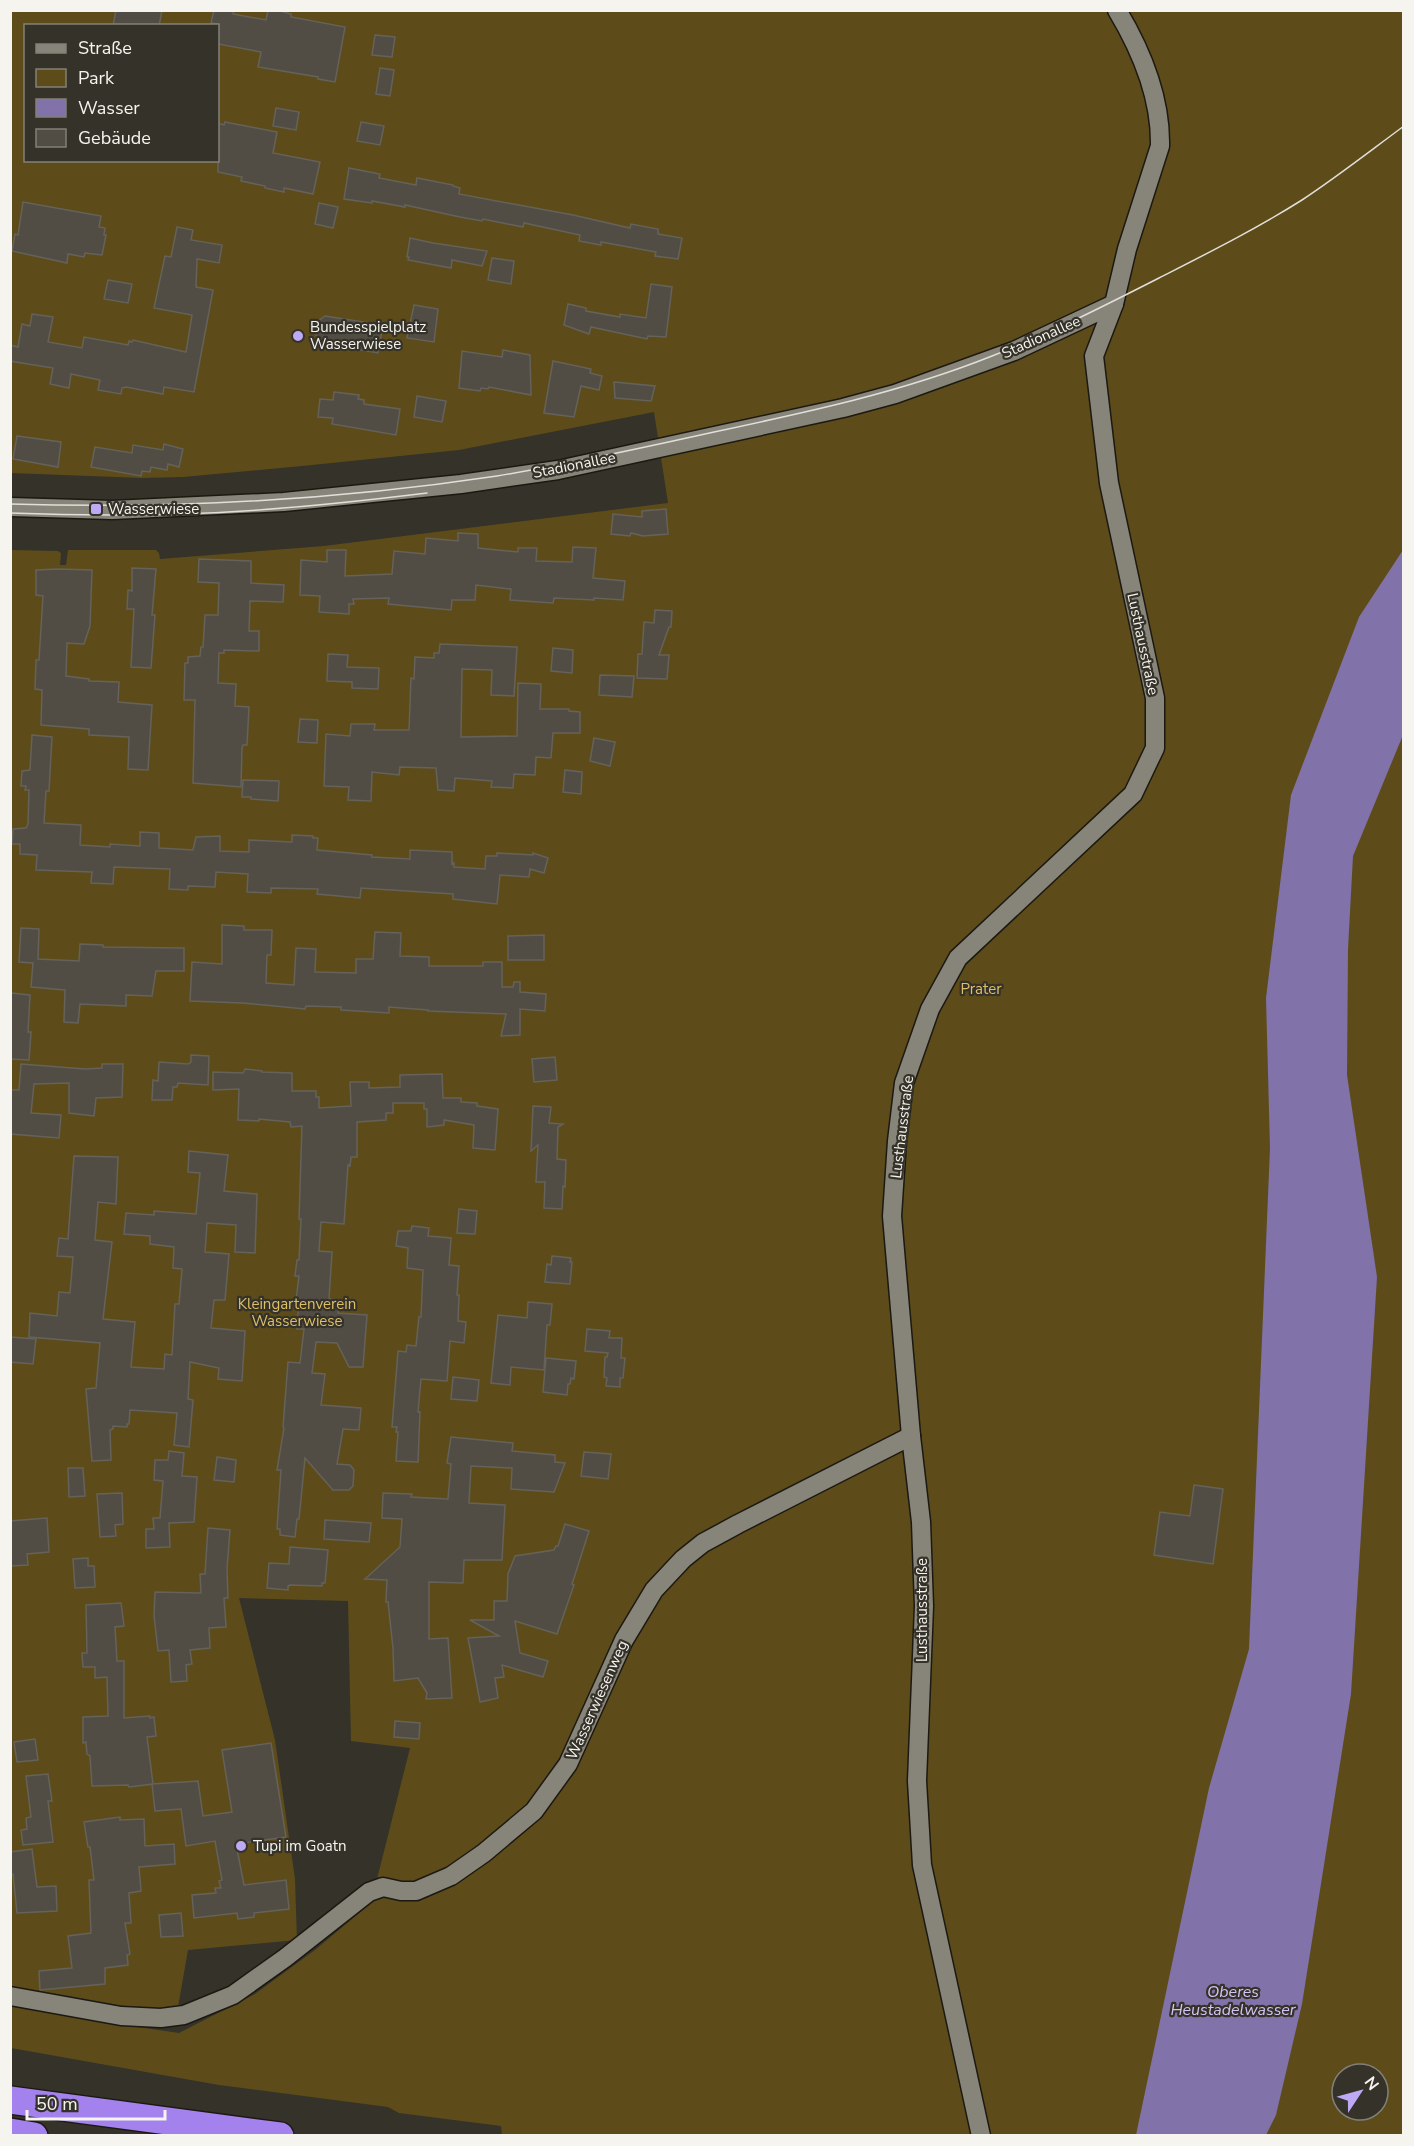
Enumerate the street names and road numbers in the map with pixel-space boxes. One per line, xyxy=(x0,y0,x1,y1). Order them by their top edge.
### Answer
street label: Stadionallee xyxy=(998,311,1084,363)
street label: Stadionallee xyxy=(531,447,617,483)
street label: Lusthausstraße xyxy=(1122,591,1164,697)
street label: Lusthausstraße xyxy=(886,1074,918,1180)
street label: Lusthausstraße xyxy=(912,1558,932,1662)
street label: Wasserwiesenweg xyxy=(562,1637,632,1763)

